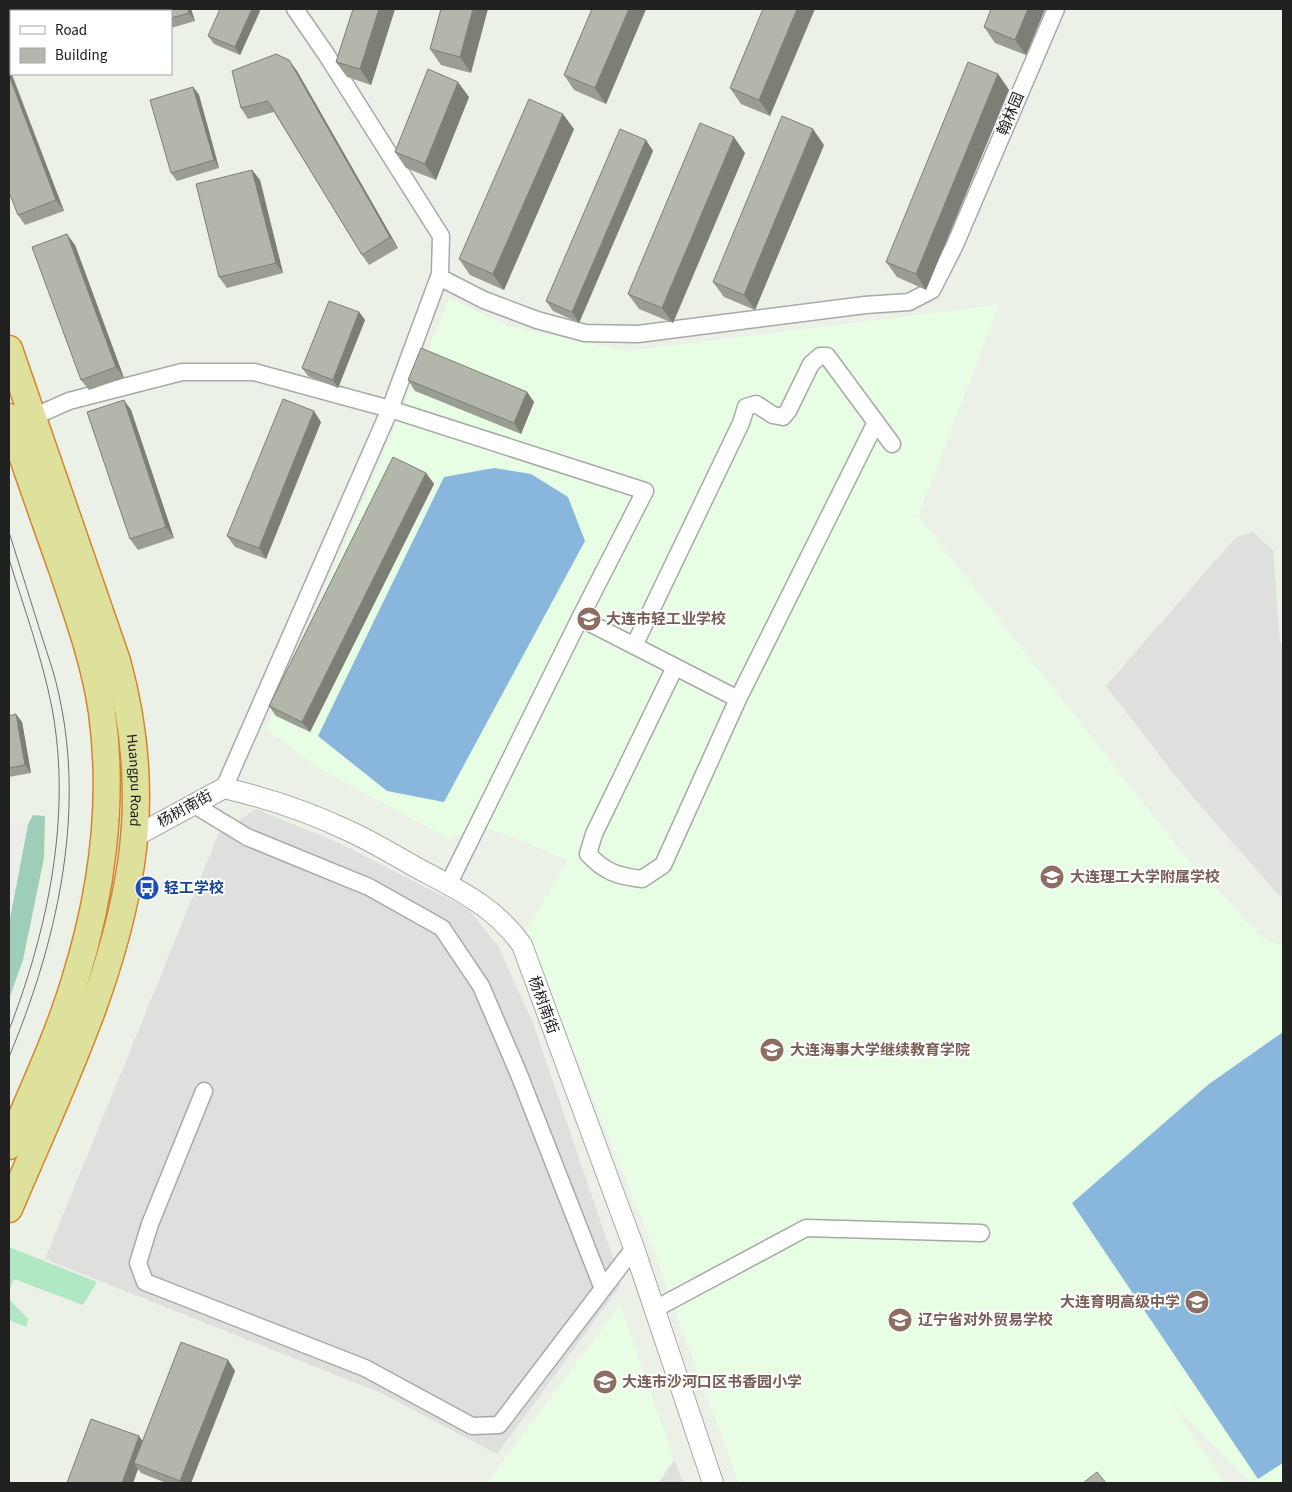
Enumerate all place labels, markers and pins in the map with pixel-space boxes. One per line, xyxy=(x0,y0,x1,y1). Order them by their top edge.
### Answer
school or university icon: 大连市轻工业学校 xyxy=(576,606,602,632)
place label: 大连市轻工业学校 xyxy=(606,609,726,630)
school or university icon: 大连理工大学附属学校 xyxy=(1039,864,1065,890)
place label: 大连理工大学附属学校 xyxy=(1070,867,1220,888)
bus stop icon: 轻工学校 xyxy=(134,875,160,901)
place label: 轻工学校 xyxy=(164,878,224,899)
school or university icon: 大连海事大学继续教育学院 xyxy=(759,1037,785,1063)
place label: 大连海事大学继续教育学院 xyxy=(790,1040,970,1061)
school or university icon: 大连育明高级中学 xyxy=(1184,1289,1210,1315)
place label: 大连育明高级中学 xyxy=(1060,1292,1180,1313)
school or university icon: 辽宁省对外贸易学校 xyxy=(887,1307,913,1333)
place label: 辽宁省对外贸易学校 xyxy=(918,1310,1053,1331)
school or university icon: 大连市沙河口区书香园小学 xyxy=(592,1369,618,1395)
place label: 大连市沙河口区书香园小学 xyxy=(622,1372,802,1393)

